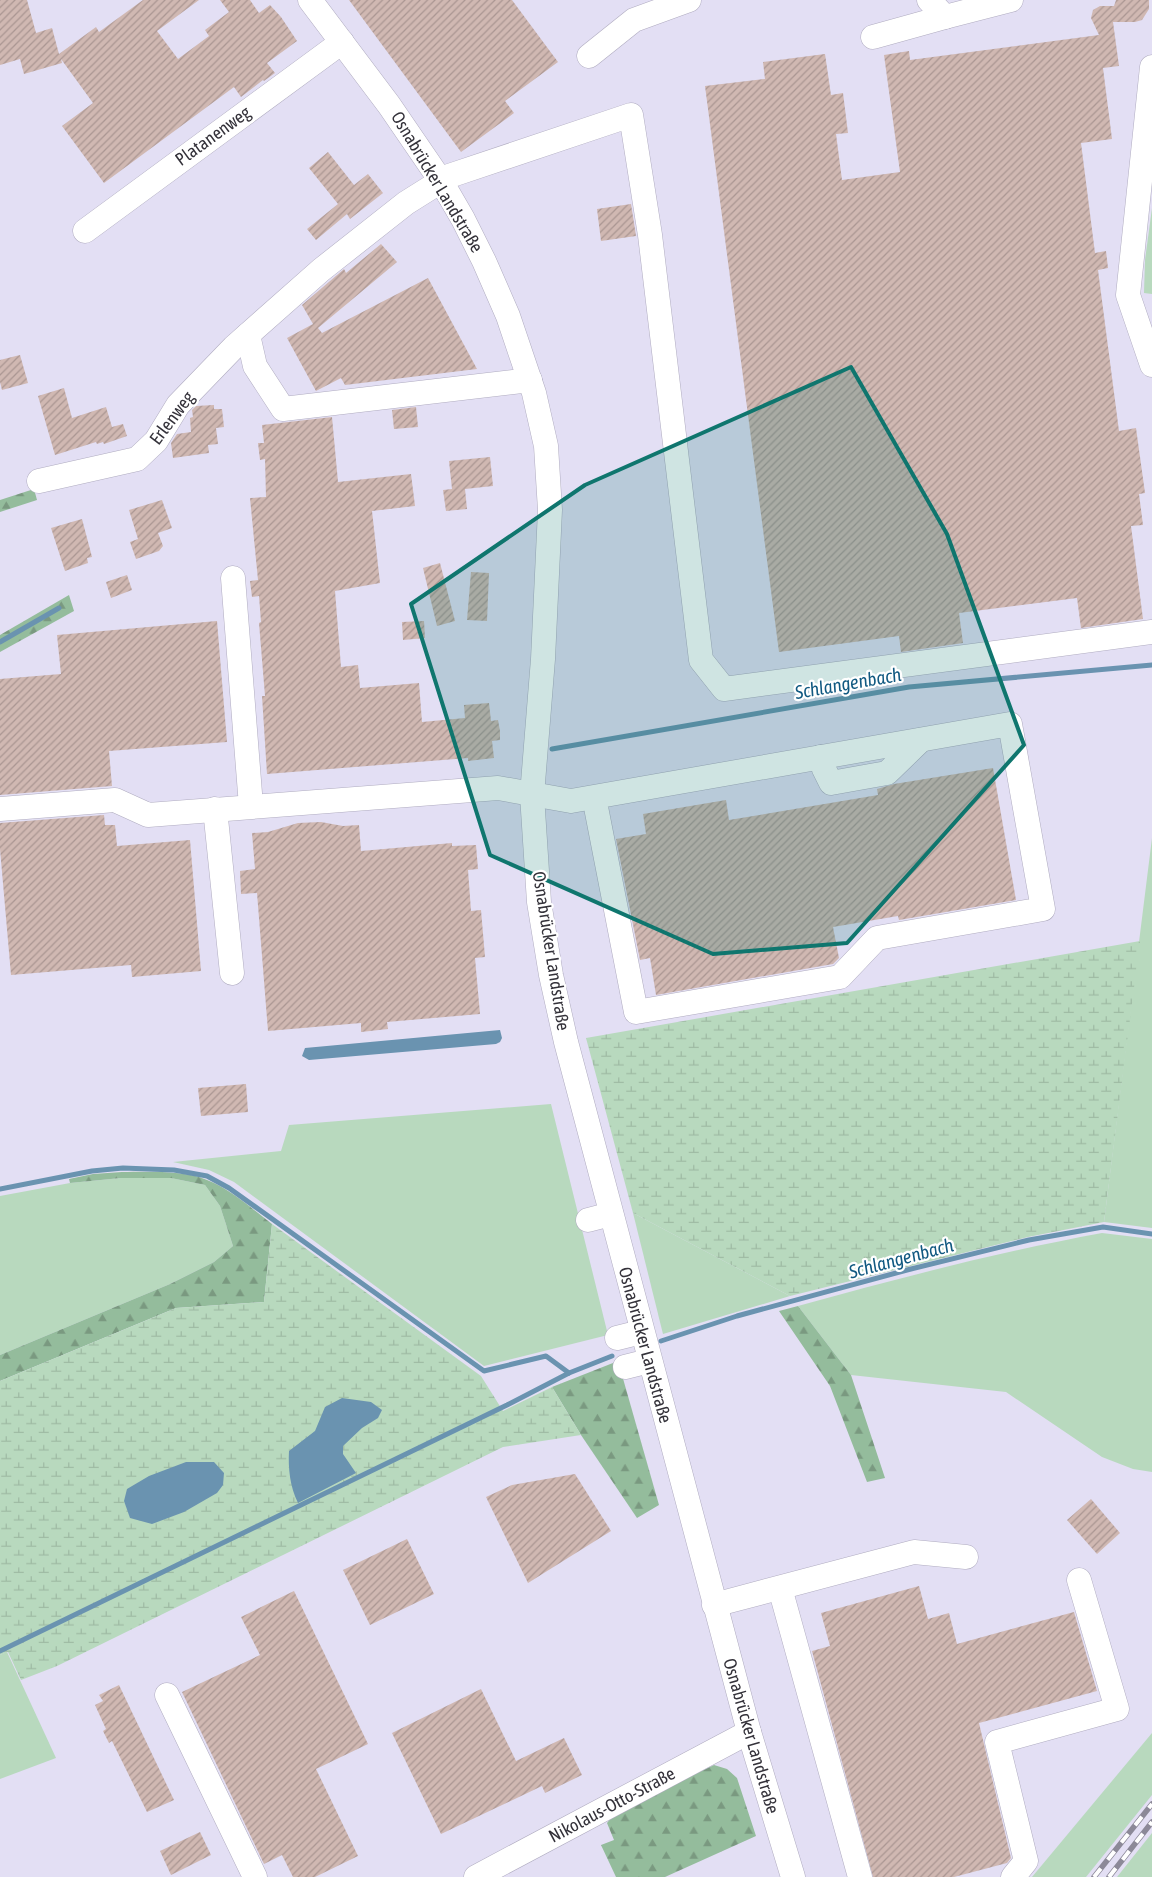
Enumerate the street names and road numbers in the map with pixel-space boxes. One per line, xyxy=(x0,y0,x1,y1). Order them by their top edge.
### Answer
street label: Platanenweg xyxy=(171,101,255,170)
street label: Osnabrücker Landstraße xyxy=(387,107,488,256)
street label: Erlenweg xyxy=(145,387,198,448)
street label: Osnabrücker Landstraße xyxy=(529,870,574,1032)
street label: Osnabrücker Landstraße xyxy=(615,1265,676,1425)
street label: Osnabrücker Landstraße xyxy=(719,1656,784,1816)
street label: Nikolaus-Otto-Straße xyxy=(545,1762,678,1847)

